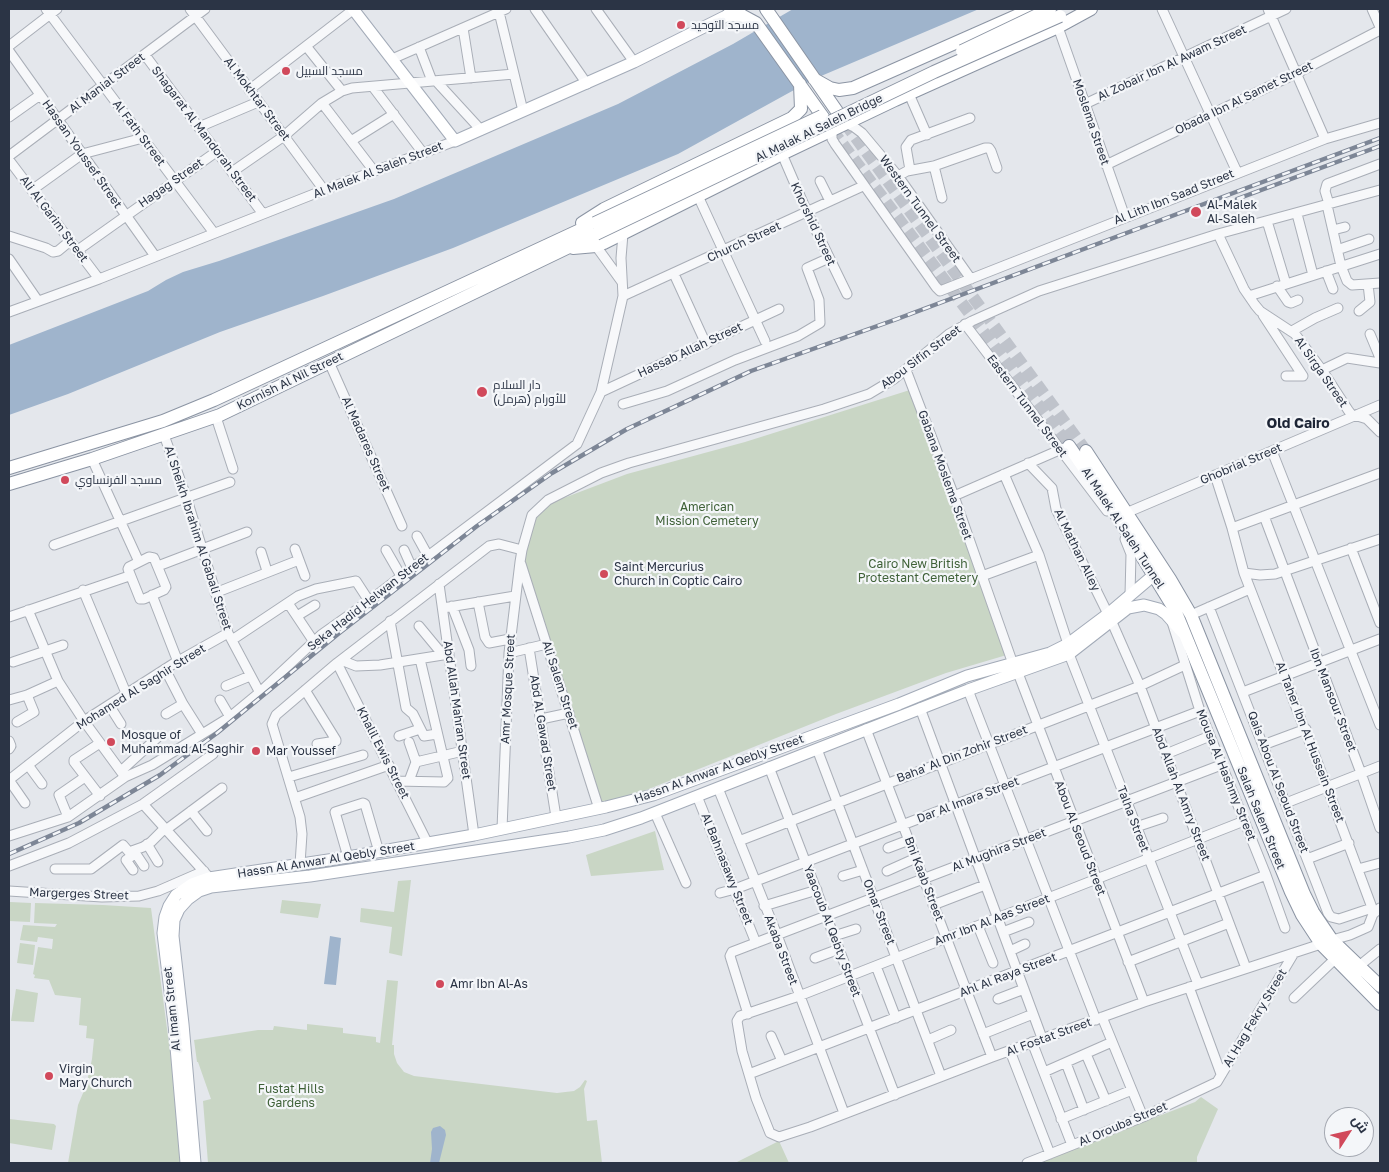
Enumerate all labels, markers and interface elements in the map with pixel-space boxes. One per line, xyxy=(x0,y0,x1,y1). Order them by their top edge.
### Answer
place label: مسجد التوحيد xyxy=(691,18,759,32)
marker: مسجد التوحيد xyxy=(675,19,687,31)
street label: Al Zobair Ibn Al Awam Street xyxy=(1095,22,1249,104)
street label: Al Manial Street xyxy=(66,50,148,116)
street label: Al Mokhtar Street xyxy=(221,54,293,144)
street label: Obada Ibn Al Samet Street xyxy=(1173,58,1315,138)
street label: Shagarat Al Mandorah Street xyxy=(148,63,260,205)
place label: مسجد السبيل xyxy=(296,64,363,78)
marker: مسجد السبيل xyxy=(280,65,292,77)
street label: Moslema Street xyxy=(1069,77,1113,167)
street label: Al Malak Al Saleh Bridge xyxy=(753,91,885,165)
street label: Hassan Youssef Street xyxy=(39,97,125,211)
street label: Al Fath Street xyxy=(110,97,168,169)
street label: Al Malek Al Saleh Street xyxy=(311,139,445,201)
street label: Western Tunnel Street xyxy=(876,153,964,265)
street label: Hagag Street xyxy=(136,155,206,211)
street label: Al Lith Ibn Saad Street xyxy=(1112,166,1236,228)
street label: Ali Al Garim Street xyxy=(17,173,91,265)
street label: Khorshid Street xyxy=(787,180,839,268)
place label: Al-Malek Al-Saleh xyxy=(1207,198,1257,226)
marker: Al-Malek Al-Saleh xyxy=(1189,205,1203,219)
street label: Church Street xyxy=(705,219,783,265)
street label: Hassab Allah Street xyxy=(635,319,745,381)
street label: Abou Sifin Street xyxy=(878,322,964,392)
street label: Al Sirga Street xyxy=(1291,334,1351,410)
street label: Kornish Al Nil Street xyxy=(234,349,346,413)
street label: Eastern Tunnel Street xyxy=(984,352,1070,460)
place label: دار السلام للأورام (هرمل) xyxy=(493,378,566,406)
marker: دار السلام للأورام (هرمل) xyxy=(475,385,489,399)
street label: Al Madares Street xyxy=(339,394,393,494)
street label: Gabana Moslema Street xyxy=(915,408,975,542)
district label: Old Cairo xyxy=(1266,416,1330,432)
street label: Ghobrial Street xyxy=(1198,440,1284,488)
street label: Al Sheikh Ibrahim Al Gabali Street xyxy=(161,444,235,632)
street label: Al Malek Al Saleh Tunnel xyxy=(1078,465,1168,591)
place label: مسجد الفرنساوي xyxy=(75,473,162,487)
marker: مسجد الفرنساوي xyxy=(59,474,71,486)
park label: American Mission Cemetery xyxy=(655,500,759,528)
street label: Al Mathan Alley xyxy=(1051,507,1103,593)
street label: Seka Hadid Helwan Street xyxy=(304,550,432,654)
park label: Cairo New British Protestant Cemetery xyxy=(858,557,978,585)
place label: Saint Mercurius Church in Coptic Cairo xyxy=(614,560,742,588)
marker: Saint Mercurius Church in Coptic Cairo xyxy=(598,568,610,580)
street label: Amr Mosque Street xyxy=(498,634,518,744)
street label: Ali Salem Street xyxy=(539,639,581,731)
street label: Abd Allah Mahran Street xyxy=(440,640,474,780)
street label: Mohamed Al Saghir Street xyxy=(74,641,208,733)
street label: Ibn Mansour Street xyxy=(1307,646,1359,754)
street label: Al Taher Ibn Al Hussein Street xyxy=(1273,660,1347,824)
street label: Abd Al Gawad Street xyxy=(527,674,559,792)
street label: Khalil Ewis Street xyxy=(354,705,412,801)
street label: Mousa Al Hashmy Street xyxy=(1193,707,1259,843)
street label: Qais Abou Al Seoud Street xyxy=(1244,709,1312,855)
street label: Baha' Al Din Zohir Street xyxy=(894,722,1030,786)
street label: Abd Allah Al Amry Street xyxy=(1149,725,1213,863)
place label: Mosque of Muhammad Al-Saghir xyxy=(121,728,244,756)
street label: Hassn Al Anwar Al Qebly Street xyxy=(632,732,806,806)
marker: Mosque of Muhammad Al-Saghir xyxy=(105,736,117,748)
place label: Mar Youssef xyxy=(266,744,336,758)
marker: Mar Youssef xyxy=(250,745,262,757)
street label: Salah Salem Street xyxy=(1234,764,1288,872)
street label: Dar Al Imara Street xyxy=(915,774,1021,826)
street label: Abou Al Seoud Street xyxy=(1051,778,1109,898)
street label: Talha Street xyxy=(1114,784,1152,854)
street label: Al Bahnasawy Street xyxy=(698,811,756,927)
street label: Al Mughira Street xyxy=(950,825,1048,875)
street label: Bni Kaab Street xyxy=(901,835,947,923)
street label: Hassn Al Anwar Al Qebly Street xyxy=(236,839,416,881)
street label: Yaacoub Al Qebty Street xyxy=(800,863,864,999)
street label: Omar Street xyxy=(860,877,898,947)
street label: Margerges Street xyxy=(29,885,129,903)
street label: Amr Ibn Al Aas Street xyxy=(932,891,1052,949)
street label: Akaba Street xyxy=(761,913,801,987)
street label: Ahl Al Raya Street xyxy=(957,950,1059,1000)
street label: Al Imam Street xyxy=(160,966,184,1052)
street label: Al Hag Fekry Street xyxy=(1220,966,1290,1070)
place label: Amr Ibn Al-As xyxy=(450,977,528,991)
marker: Amr Ibn Al-As xyxy=(434,978,446,990)
street label: Al Fostat Street xyxy=(1004,1015,1094,1059)
place label: Virgin Mary Church xyxy=(59,1062,132,1090)
marker: Virgin Mary Church xyxy=(43,1070,55,1082)
park label: Fustat Hills Gardens xyxy=(258,1082,324,1110)
street label: Al Orouba Street xyxy=(1076,1099,1170,1149)
north arrow xyxy=(1324,1107,1374,1157)
text: ش xyxy=(1349,1111,1373,1136)

